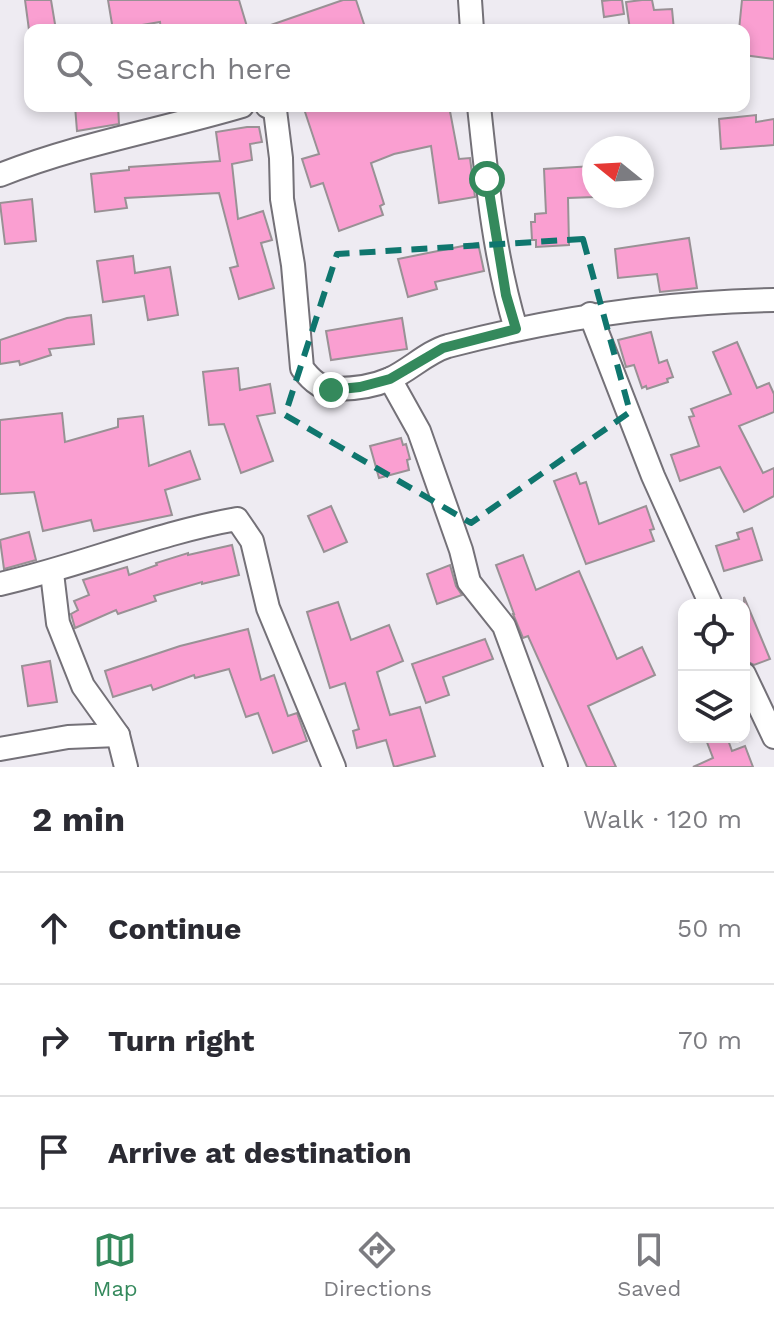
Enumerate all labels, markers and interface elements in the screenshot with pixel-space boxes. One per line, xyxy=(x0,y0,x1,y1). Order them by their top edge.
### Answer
search box xyxy=(24,24,750,112)
icon: search xyxy=(52,46,96,90)
text: Search here xyxy=(116,51,292,86)
north arrow xyxy=(582,136,654,208)
route start xyxy=(469,161,505,197)
route end xyxy=(313,372,349,408)
map controls xyxy=(678,599,750,743)
button: locate xyxy=(678,599,750,671)
button: layers xyxy=(678,671,750,743)
text: 2 min xyxy=(32,799,125,839)
text: Walk · 120 m xyxy=(583,804,742,834)
icon: ahead xyxy=(32,906,76,950)
text: Continue xyxy=(108,911,241,946)
text: 50 m xyxy=(677,913,742,943)
icon: right xyxy=(32,1018,76,1062)
text: Turn right xyxy=(108,1023,254,1058)
text: 70 m xyxy=(678,1025,742,1055)
icon: arrive xyxy=(32,1130,76,1174)
text: Arrive at destination xyxy=(108,1135,412,1170)
tab: Map xyxy=(93,1228,138,1301)
tab: Directions xyxy=(323,1228,432,1301)
tab: Saved xyxy=(617,1228,681,1301)

